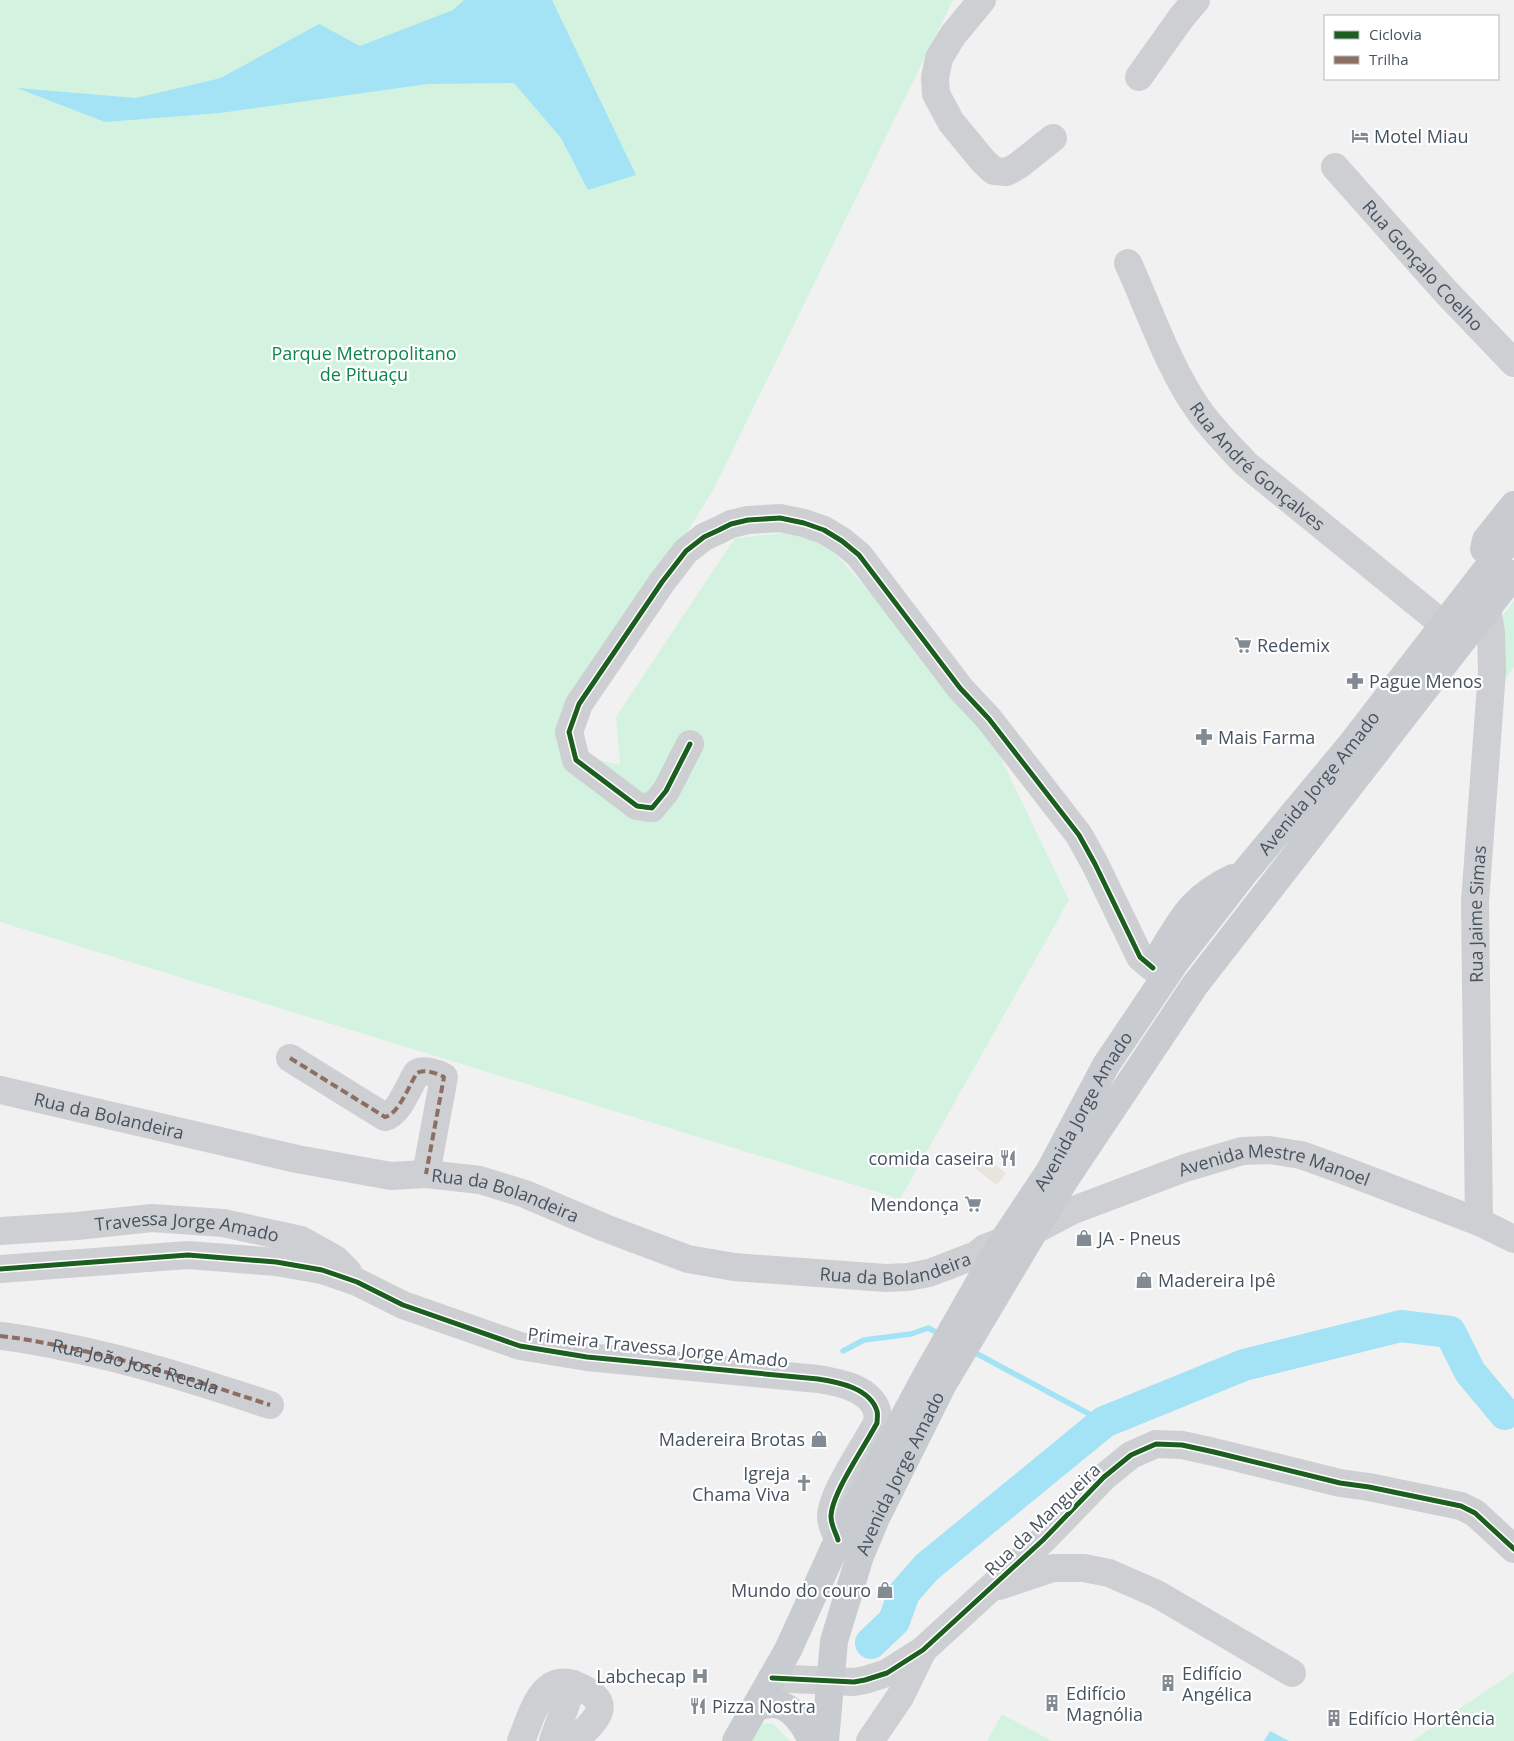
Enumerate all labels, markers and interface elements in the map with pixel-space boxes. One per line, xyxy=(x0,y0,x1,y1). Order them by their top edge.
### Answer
legend xyxy=(1324,15,1499,80)
text: Ciclovia xyxy=(1369,24,1422,44)
text: Trilha xyxy=(1369,49,1409,69)
place label: Motel Miau xyxy=(1374,124,1469,148)
hotel icon: Motel Miau xyxy=(1350,126,1370,146)
street label: Rua Gonçalo Coelho xyxy=(1357,194,1489,336)
park label: Parque Metropolitano de Pituaçu xyxy=(271,341,457,386)
street label: Rua André Gonçalves xyxy=(1185,397,1330,536)
place label: Redemix xyxy=(1257,633,1331,657)
supermarket icon: Redemix xyxy=(1233,635,1253,655)
place label: Pague Menos xyxy=(1369,669,1482,693)
pharmacy icon: Pague Menos xyxy=(1345,671,1365,691)
street label: Avenida Jorge Amado xyxy=(1252,706,1385,860)
place label: Mais Farma xyxy=(1218,725,1315,749)
pharmacy icon: Mais Farma xyxy=(1194,727,1214,747)
street label: Rua Jaime Simas xyxy=(1463,845,1491,983)
street label: Avenida Jorge Amado xyxy=(1028,1026,1137,1195)
street label: Rua da Bolandeira xyxy=(32,1086,187,1144)
street label: Avenida Mestre Manoel xyxy=(1175,1137,1373,1191)
place label: comida caseira xyxy=(868,1146,994,1170)
restaurant icon: comida caseira xyxy=(998,1148,1018,1168)
street label: Rua da Bolandeira xyxy=(430,1163,583,1228)
place label: Mendonça xyxy=(870,1192,959,1216)
supermarket icon: Mendonça xyxy=(963,1194,983,1214)
street label: Travessa Jorge Amado xyxy=(94,1206,281,1247)
place label: JA - Pneus xyxy=(1096,1226,1181,1250)
shop icon: JA - Pneus xyxy=(1074,1228,1094,1248)
street label: Rua da Bolandeira xyxy=(819,1246,974,1290)
place label: Madereira Ipê xyxy=(1158,1268,1276,1292)
shop icon: Madereira Ipê xyxy=(1134,1270,1154,1290)
street label: Primeira Travessa Jorge Amado xyxy=(527,1321,789,1373)
street label: Rua João José Recala xyxy=(50,1333,222,1400)
street label: Avenida Jorge Amado xyxy=(850,1387,949,1559)
place label: Madereira Brotas xyxy=(659,1427,805,1451)
shop icon: Madereira Brotas xyxy=(809,1429,829,1449)
street label: Rua da Mangueira xyxy=(979,1457,1105,1581)
place label: Igreja Chama Viva xyxy=(692,1461,790,1506)
church icon: Igreja Chama Viva xyxy=(794,1473,814,1493)
place label: Mundo do couro xyxy=(731,1578,871,1602)
shop icon: Mundo do couro xyxy=(875,1580,895,1600)
place label: Edifício Angélica xyxy=(1182,1661,1252,1706)
place label: Labchecap xyxy=(596,1664,686,1688)
hospital icon: Labchecap xyxy=(690,1666,710,1686)
building icon: Edifício Angélica xyxy=(1158,1673,1178,1693)
place label: Edifício Magnólia xyxy=(1066,1681,1143,1726)
building icon: Edifício Magnólia xyxy=(1042,1693,1062,1713)
place label: Pizza Nostra xyxy=(712,1694,816,1718)
restaurant icon: Pizza Nostra xyxy=(688,1696,708,1716)
place label: Edifício Hortência xyxy=(1348,1706,1495,1730)
building icon: Edifício Hortência xyxy=(1324,1708,1344,1728)

